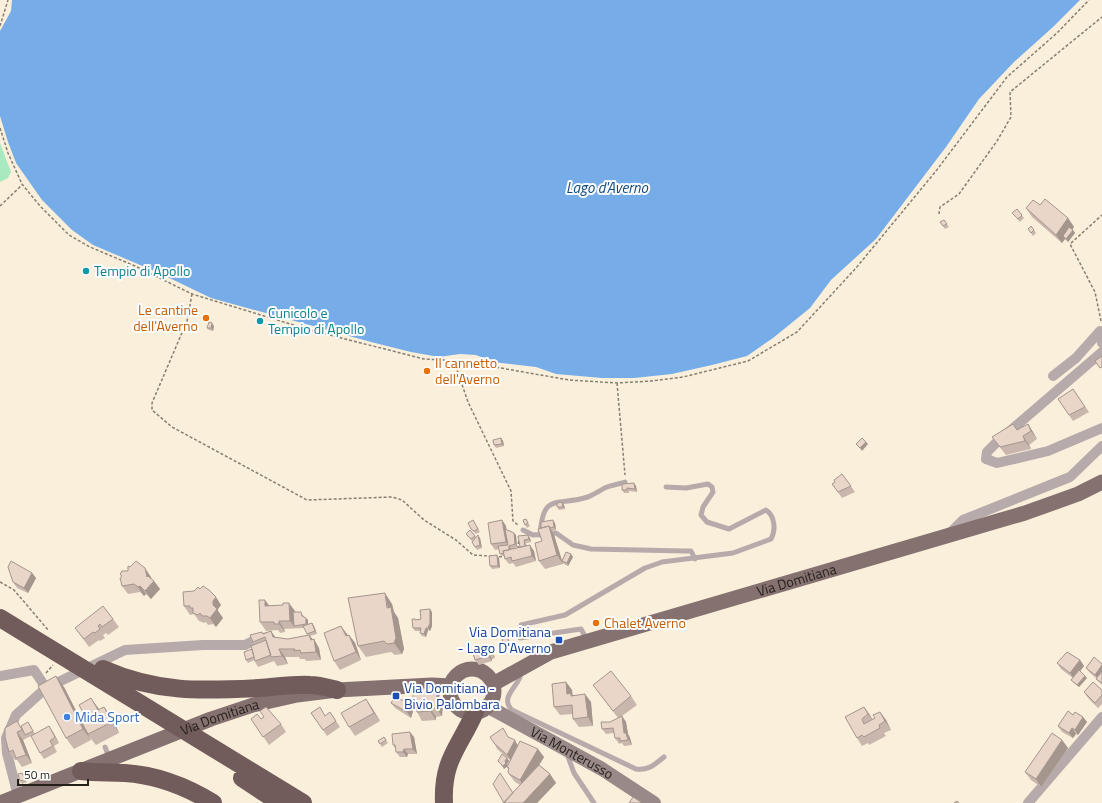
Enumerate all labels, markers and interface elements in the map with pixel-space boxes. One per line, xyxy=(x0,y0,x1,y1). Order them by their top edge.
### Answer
water label: Lago d'Averno xyxy=(566,176,649,199)
place label: Tempio di Apollo xyxy=(94,260,190,281)
marker: Tempio di Apollo xyxy=(81,266,91,276)
place label: Le cantine dell'Averno xyxy=(133,299,198,336)
place label: Cunicolo e Tempio di Apollo xyxy=(268,302,364,339)
marker: Le cantine dell'Averno xyxy=(201,313,211,323)
marker: Cunicolo e Tempio di Apollo xyxy=(255,316,265,326)
place label: Il cannetto dell'Averno xyxy=(435,352,500,389)
marker: Il cannetto dell'Averno xyxy=(422,366,432,376)
street label: Via Domitiana xyxy=(754,558,839,601)
place label: Chalet Averno xyxy=(604,612,686,633)
marker: Chalet Averno xyxy=(591,618,601,628)
place label: Via Domitiana - Lago D'Averno xyxy=(458,621,551,658)
marker: Via Domitiana - Lago D'Averno xyxy=(554,635,564,645)
place label: Via Domitiana - Bivio Palombara xyxy=(404,677,500,714)
marker: Via Domitiana - Bivio Palombara xyxy=(391,691,401,701)
street label: Via Domitiana xyxy=(177,693,261,740)
place label: Mida Sport xyxy=(75,706,140,727)
marker: Mida Sport xyxy=(62,712,72,722)
street label: Via Monterusso xyxy=(527,721,618,784)
scale bar xyxy=(18,761,88,787)
text: 50 m xyxy=(24,765,50,784)

